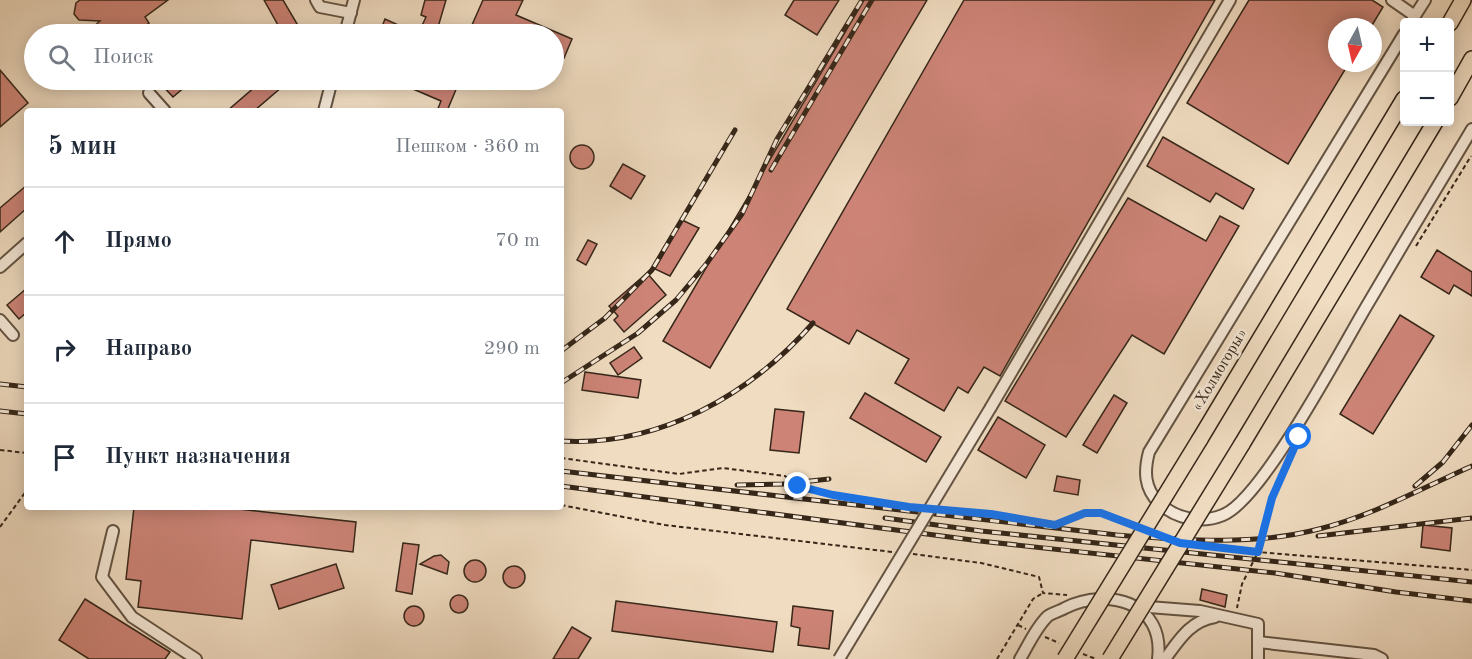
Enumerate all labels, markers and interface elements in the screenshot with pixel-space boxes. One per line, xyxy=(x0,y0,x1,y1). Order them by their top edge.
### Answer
north arrow xyxy=(1328,18,1382,72)
map controls xyxy=(1400,18,1454,126)
button: + xyxy=(1400,18,1454,72)
search box xyxy=(24,24,564,90)
icon: search xyxy=(45,41,78,74)
text: Поиск xyxy=(93,46,154,68)
button: − xyxy=(1400,72,1454,126)
text: 5 мин xyxy=(48,134,117,160)
text: Пешком · 360 m xyxy=(395,137,540,157)
icon: ahead xyxy=(48,225,81,258)
text: Прямо xyxy=(105,230,172,252)
text: 70 m xyxy=(495,231,540,251)
street label: «Холмогоры» xyxy=(1189,326,1251,414)
icon: right xyxy=(48,333,81,366)
text: Направо xyxy=(105,338,192,360)
text: 290 m xyxy=(484,339,540,359)
route start xyxy=(1285,423,1311,449)
icon: arrive xyxy=(48,441,81,474)
text: Пункт назначения xyxy=(105,446,291,468)
route end xyxy=(784,472,810,498)

